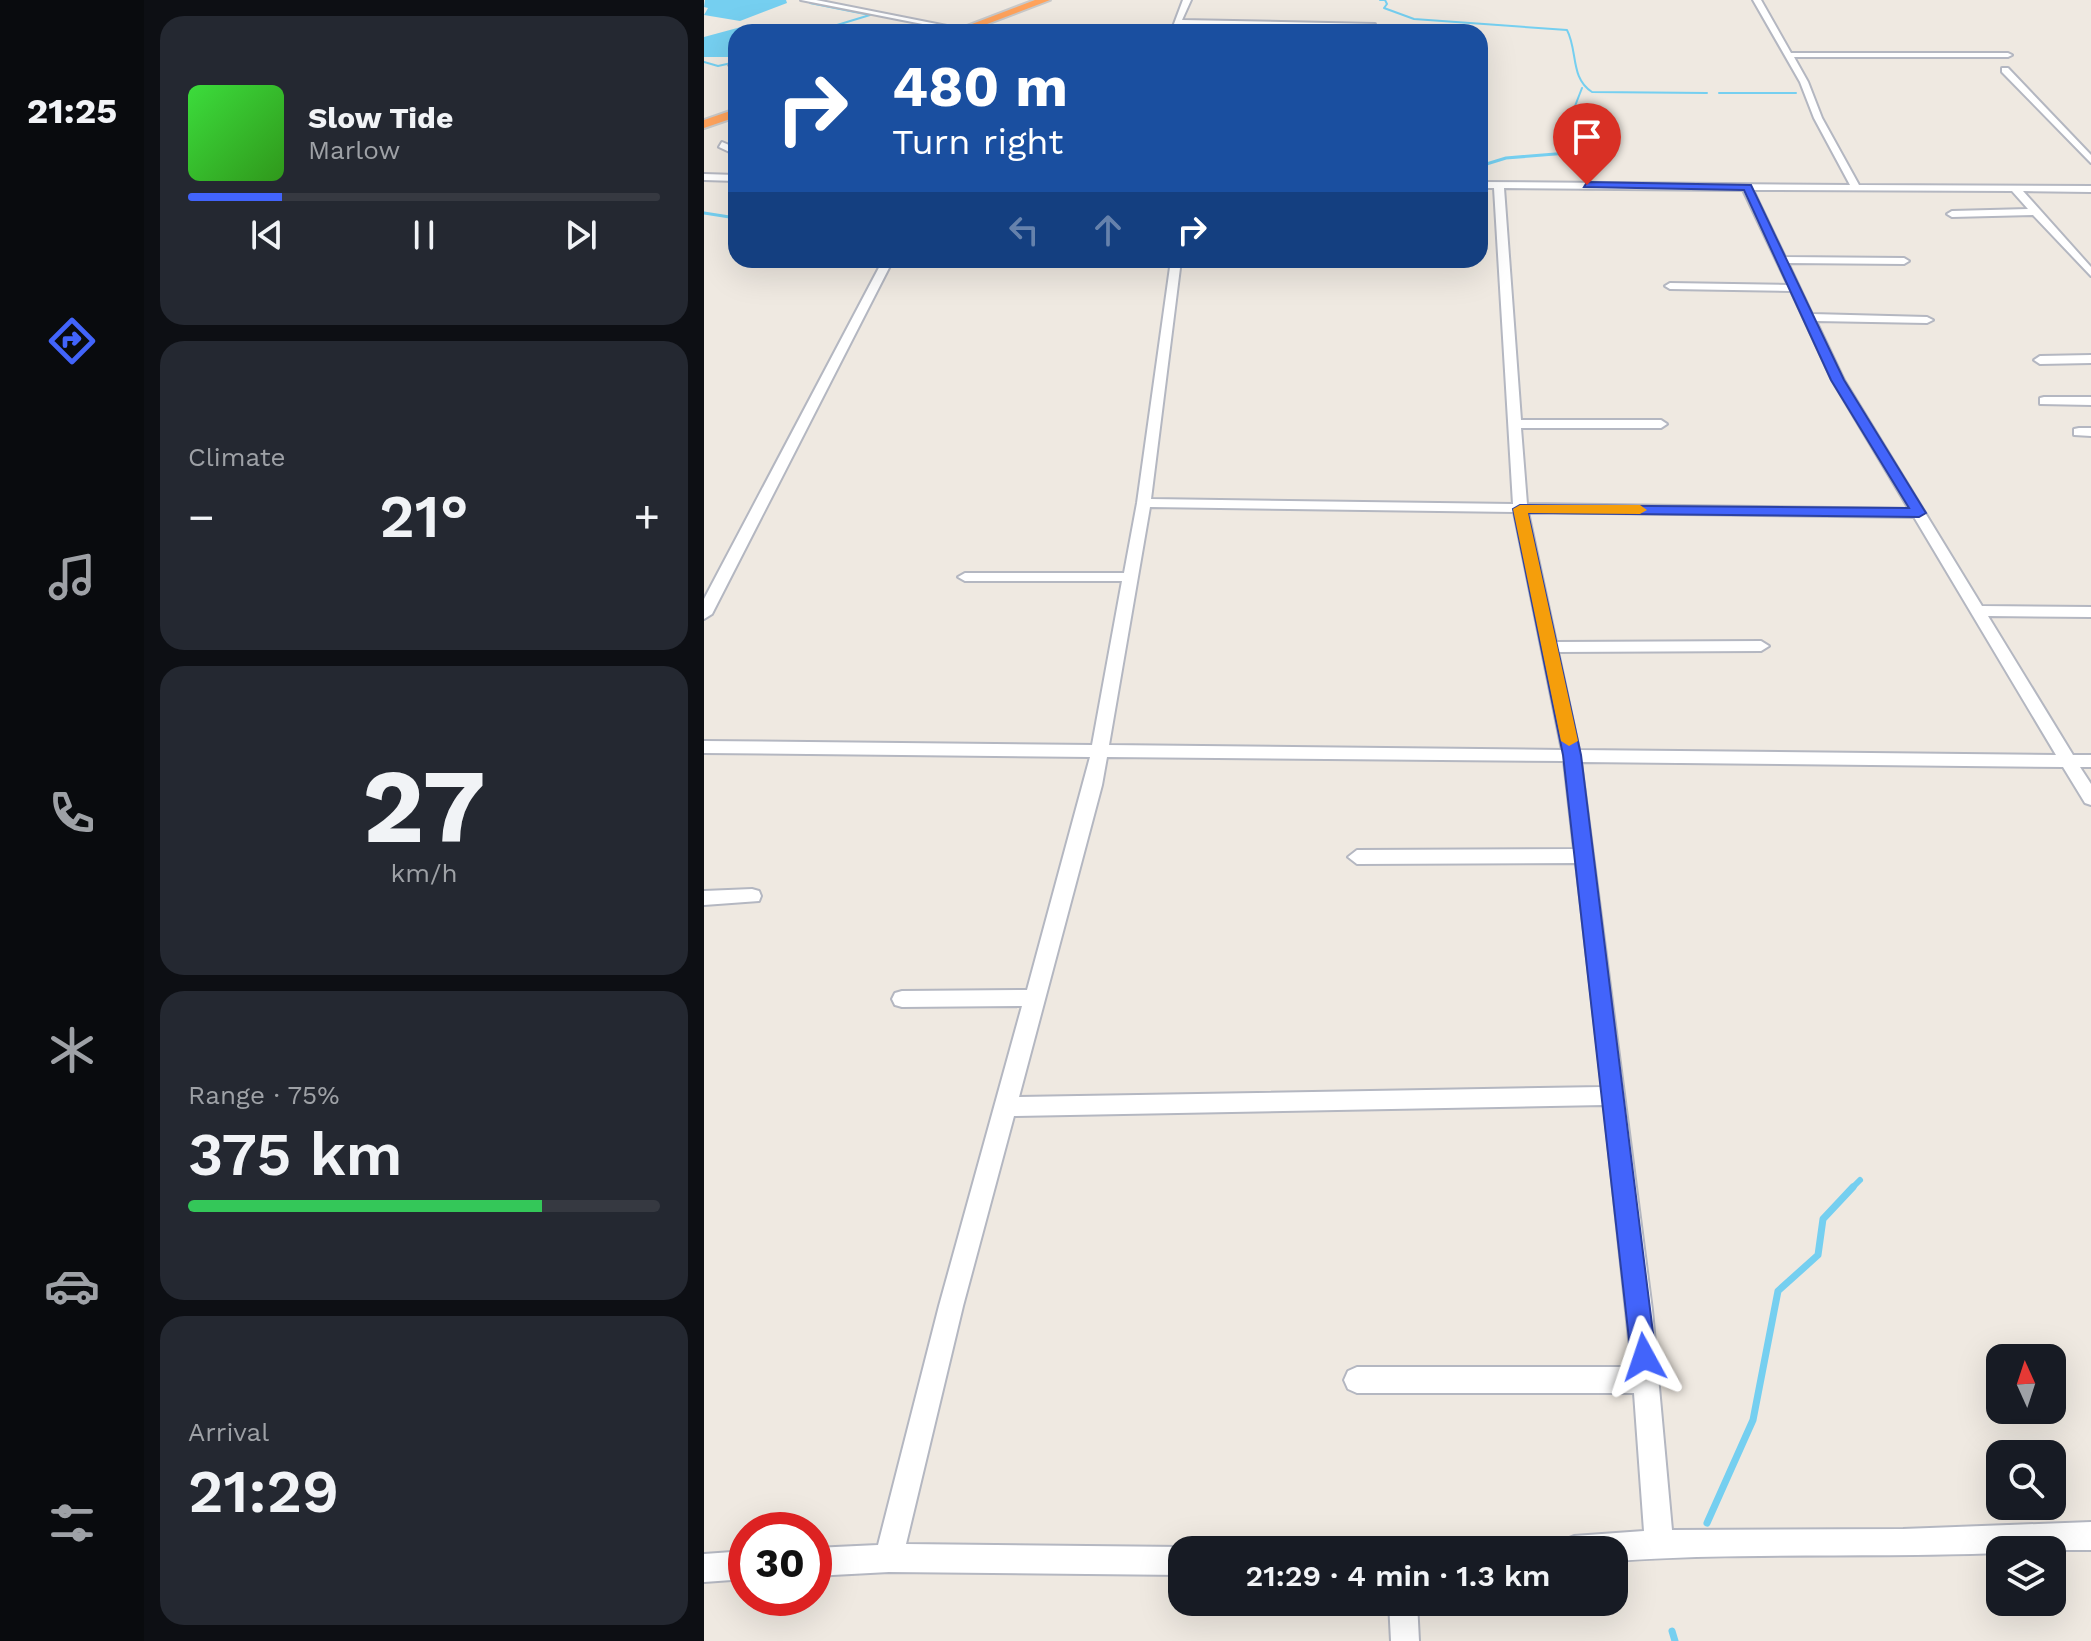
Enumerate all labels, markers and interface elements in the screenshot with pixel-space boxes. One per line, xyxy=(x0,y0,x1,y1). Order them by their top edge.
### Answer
text: 480 m xyxy=(892,54,1068,120)
icon: right xyxy=(760,56,864,160)
text: 21:25 xyxy=(27,90,117,132)
text: Slow Tide xyxy=(308,100,453,135)
pin xyxy=(1553,103,1621,185)
icon: arrive xyxy=(1565,115,1609,159)
text: Turn right xyxy=(892,121,1063,163)
text: Marlow xyxy=(308,135,400,165)
icon: left xyxy=(1002,208,1046,252)
icon: ahead xyxy=(1086,208,1130,252)
icon: right xyxy=(1170,208,1214,252)
icon: previous xyxy=(245,213,289,257)
icon: pause xyxy=(402,213,446,257)
icon: next xyxy=(559,213,603,257)
icon: directions xyxy=(44,313,100,369)
text: Climate xyxy=(188,442,286,472)
text: 21° xyxy=(379,481,469,552)
text: − xyxy=(188,491,215,543)
text: + xyxy=(633,491,660,543)
icon: music xyxy=(44,549,100,605)
text: 27 xyxy=(362,745,486,867)
icon: phone xyxy=(44,785,100,841)
text: km/h xyxy=(391,858,457,888)
icon: climate xyxy=(44,1022,100,1078)
text: Range · 75% xyxy=(188,1080,339,1110)
text: 375 km xyxy=(188,1119,403,1190)
icon: car xyxy=(44,1258,100,1314)
position arrow xyxy=(1602,1315,1686,1399)
north arrow xyxy=(1986,1344,2066,1424)
map controls xyxy=(1986,1344,2066,1616)
text: Arrival xyxy=(188,1417,269,1447)
button: search xyxy=(1986,1440,2066,1520)
text: 21:29 xyxy=(188,1456,339,1527)
icon: filters xyxy=(44,1495,100,1551)
speed limit sign: 30 xyxy=(728,1512,832,1616)
button: layers xyxy=(1986,1536,2066,1616)
text: 21:29 · 4 min · 1.3 km xyxy=(1246,1558,1550,1593)

